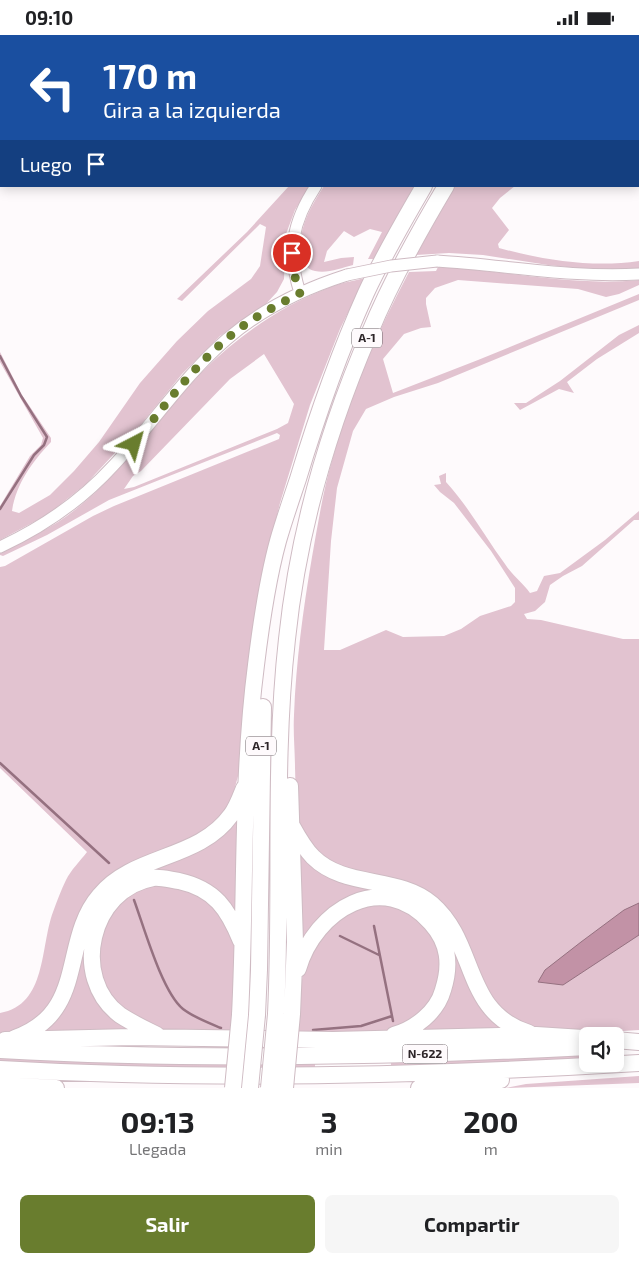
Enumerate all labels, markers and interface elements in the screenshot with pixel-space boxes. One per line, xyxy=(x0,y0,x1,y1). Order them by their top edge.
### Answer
text: 09:10 xyxy=(25,6,73,29)
text: 170 m xyxy=(103,54,197,96)
icon: left xyxy=(20,55,85,120)
text: Gira a la izquierda xyxy=(103,96,281,122)
icon: arrive xyxy=(82,150,110,178)
text: Luego xyxy=(20,153,72,176)
pin xyxy=(271,232,313,274)
icon: arrive xyxy=(278,239,306,267)
road number: A-1 xyxy=(352,329,382,347)
position arrow xyxy=(107,417,159,469)
road number: A-1 xyxy=(246,736,276,755)
map controls xyxy=(579,1027,624,1072)
button: sound xyxy=(579,1027,624,1072)
road number: N-622 xyxy=(402,1045,448,1063)
text: 09:13 xyxy=(121,1103,195,1139)
text: 3 xyxy=(320,1103,337,1139)
text: 200 xyxy=(463,1103,518,1139)
text: Llegada xyxy=(129,1139,186,1158)
text: min xyxy=(315,1139,343,1158)
text: m xyxy=(484,1139,498,1158)
button: Salir xyxy=(20,1195,315,1253)
button: Compartir xyxy=(325,1195,619,1253)

